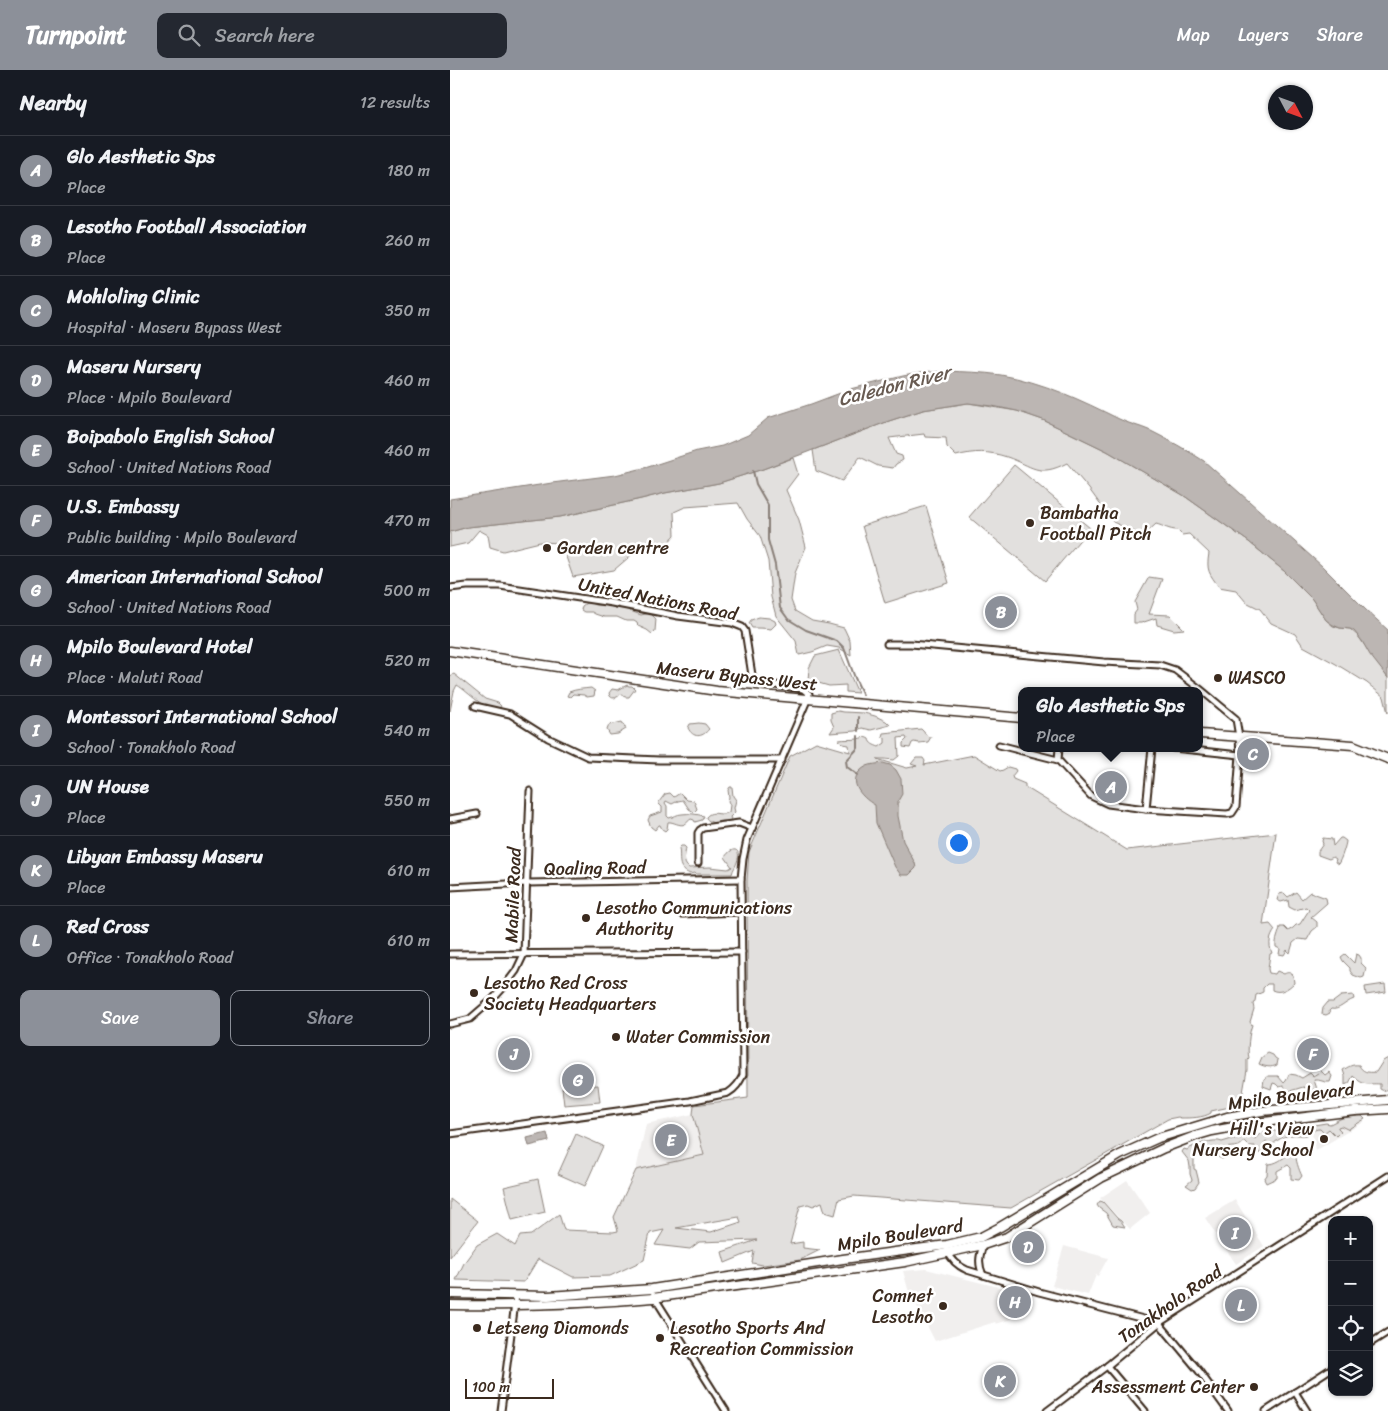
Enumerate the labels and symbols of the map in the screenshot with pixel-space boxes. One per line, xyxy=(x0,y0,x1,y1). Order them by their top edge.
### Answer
north arrow xyxy=(1268,85,1313,130)
water label: Caledon River xyxy=(835,355,957,415)
place label: Bambatha Football Pitch xyxy=(1040,497,1152,550)
marker: Bambatha Football Pitch xyxy=(1024,517,1036,529)
place label: Garden centre xyxy=(557,532,669,564)
marker: Garden centre xyxy=(541,542,553,554)
street label: United Nations Road xyxy=(576,568,742,630)
pin: B xyxy=(985,593,1017,631)
street label: Maseru Bypass West xyxy=(655,652,819,700)
place label: WASCO xyxy=(1228,662,1286,694)
marker: WASCO xyxy=(1212,672,1224,684)
pin: C xyxy=(1237,735,1269,773)
pin: A xyxy=(1095,768,1127,806)
your location xyxy=(946,830,972,856)
street label: Mabile Road xyxy=(495,845,531,943)
street label: Qoaling Road xyxy=(544,851,648,885)
place label: Lesotho Communications Authority xyxy=(595,892,793,945)
marker: Lesotho Communications Authority xyxy=(580,912,592,924)
place label: Lesotho Red Cross Society Headquarters xyxy=(484,967,657,1020)
marker: Lesotho Red Cross Society Headquarters xyxy=(468,987,480,999)
place label: Water Commission xyxy=(626,1021,770,1053)
marker: Water Commission xyxy=(610,1031,622,1043)
pin: J xyxy=(498,1035,530,1073)
pin: F xyxy=(1297,1035,1329,1073)
pin: G xyxy=(562,1061,594,1099)
street label: Mpilo Boulevard xyxy=(1226,1072,1357,1120)
place label: Hill's View Nursery School xyxy=(1192,1113,1315,1166)
pin: E xyxy=(655,1121,687,1159)
marker: Hill's View Nursery School xyxy=(1318,1133,1330,1145)
street label: Mpilo Boulevard xyxy=(835,1209,967,1261)
pin: I xyxy=(1219,1214,1251,1252)
pin: D xyxy=(1012,1228,1044,1266)
street label: Tonakholo Road xyxy=(1111,1255,1230,1352)
place label: Comnet Lesotho xyxy=(872,1280,934,1333)
pin: H xyxy=(999,1283,1031,1321)
pin: L xyxy=(1225,1286,1257,1324)
marker: Comnet Lesotho xyxy=(937,1300,949,1312)
place label: Letseng Diamonds xyxy=(487,1312,630,1344)
place label: Lesotho Sports And Recreation Commission xyxy=(670,1312,854,1365)
marker: Letseng Diamonds xyxy=(471,1322,483,1334)
marker: Lesotho Sports And Recreation Commission xyxy=(654,1332,666,1344)
pin: K xyxy=(984,1362,1016,1400)
place label: Assessment Center xyxy=(1091,1371,1246,1403)
scale bar xyxy=(465,1376,554,1399)
marker: Assessment Center xyxy=(1248,1381,1260,1393)

